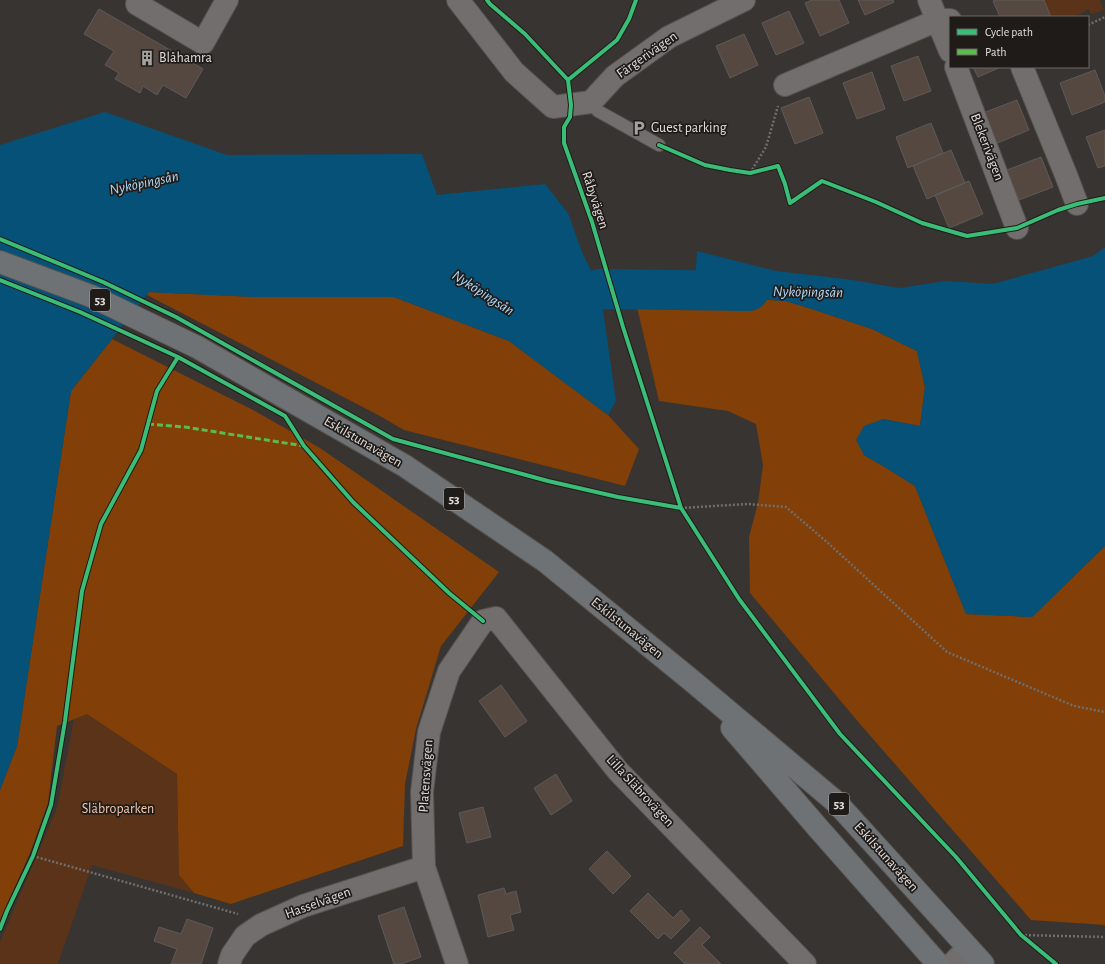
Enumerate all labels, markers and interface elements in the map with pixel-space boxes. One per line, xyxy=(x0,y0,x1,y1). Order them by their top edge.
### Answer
legend xyxy=(949,16,1089,68)
text: Cycle path xyxy=(985,26,1033,39)
street label: Färgerivägen xyxy=(614,29,680,81)
text: Path xyxy=(985,46,1007,58)
building icon: Blåhamra xyxy=(138,49,156,67)
place label: Blåhamra xyxy=(159,51,212,65)
street label: Blekerivägen xyxy=(968,112,1006,182)
parking icon: Guest parking xyxy=(630,119,648,137)
place label: Guest parking xyxy=(651,121,727,135)
water label: Nyköpingsån xyxy=(108,168,180,198)
street label: Råbyvägen xyxy=(579,169,611,231)
water label: Nyköpingsån xyxy=(449,268,517,318)
water label: Nyköpingsån xyxy=(773,284,843,300)
road number: 53 xyxy=(90,289,110,311)
street label: Eskilstunavägen xyxy=(321,414,405,470)
road number: 53 xyxy=(444,488,464,510)
street label: Eskilstunavägen xyxy=(588,595,666,661)
street label: Platensvägen xyxy=(416,739,436,813)
street label: Lilla Släbrovägen xyxy=(603,753,677,829)
road number: 53 xyxy=(829,793,849,815)
park label: Släbroparken xyxy=(82,802,154,816)
street label: Eskilstunavägen xyxy=(851,820,921,894)
street label: Hasselvägen xyxy=(283,885,353,921)

